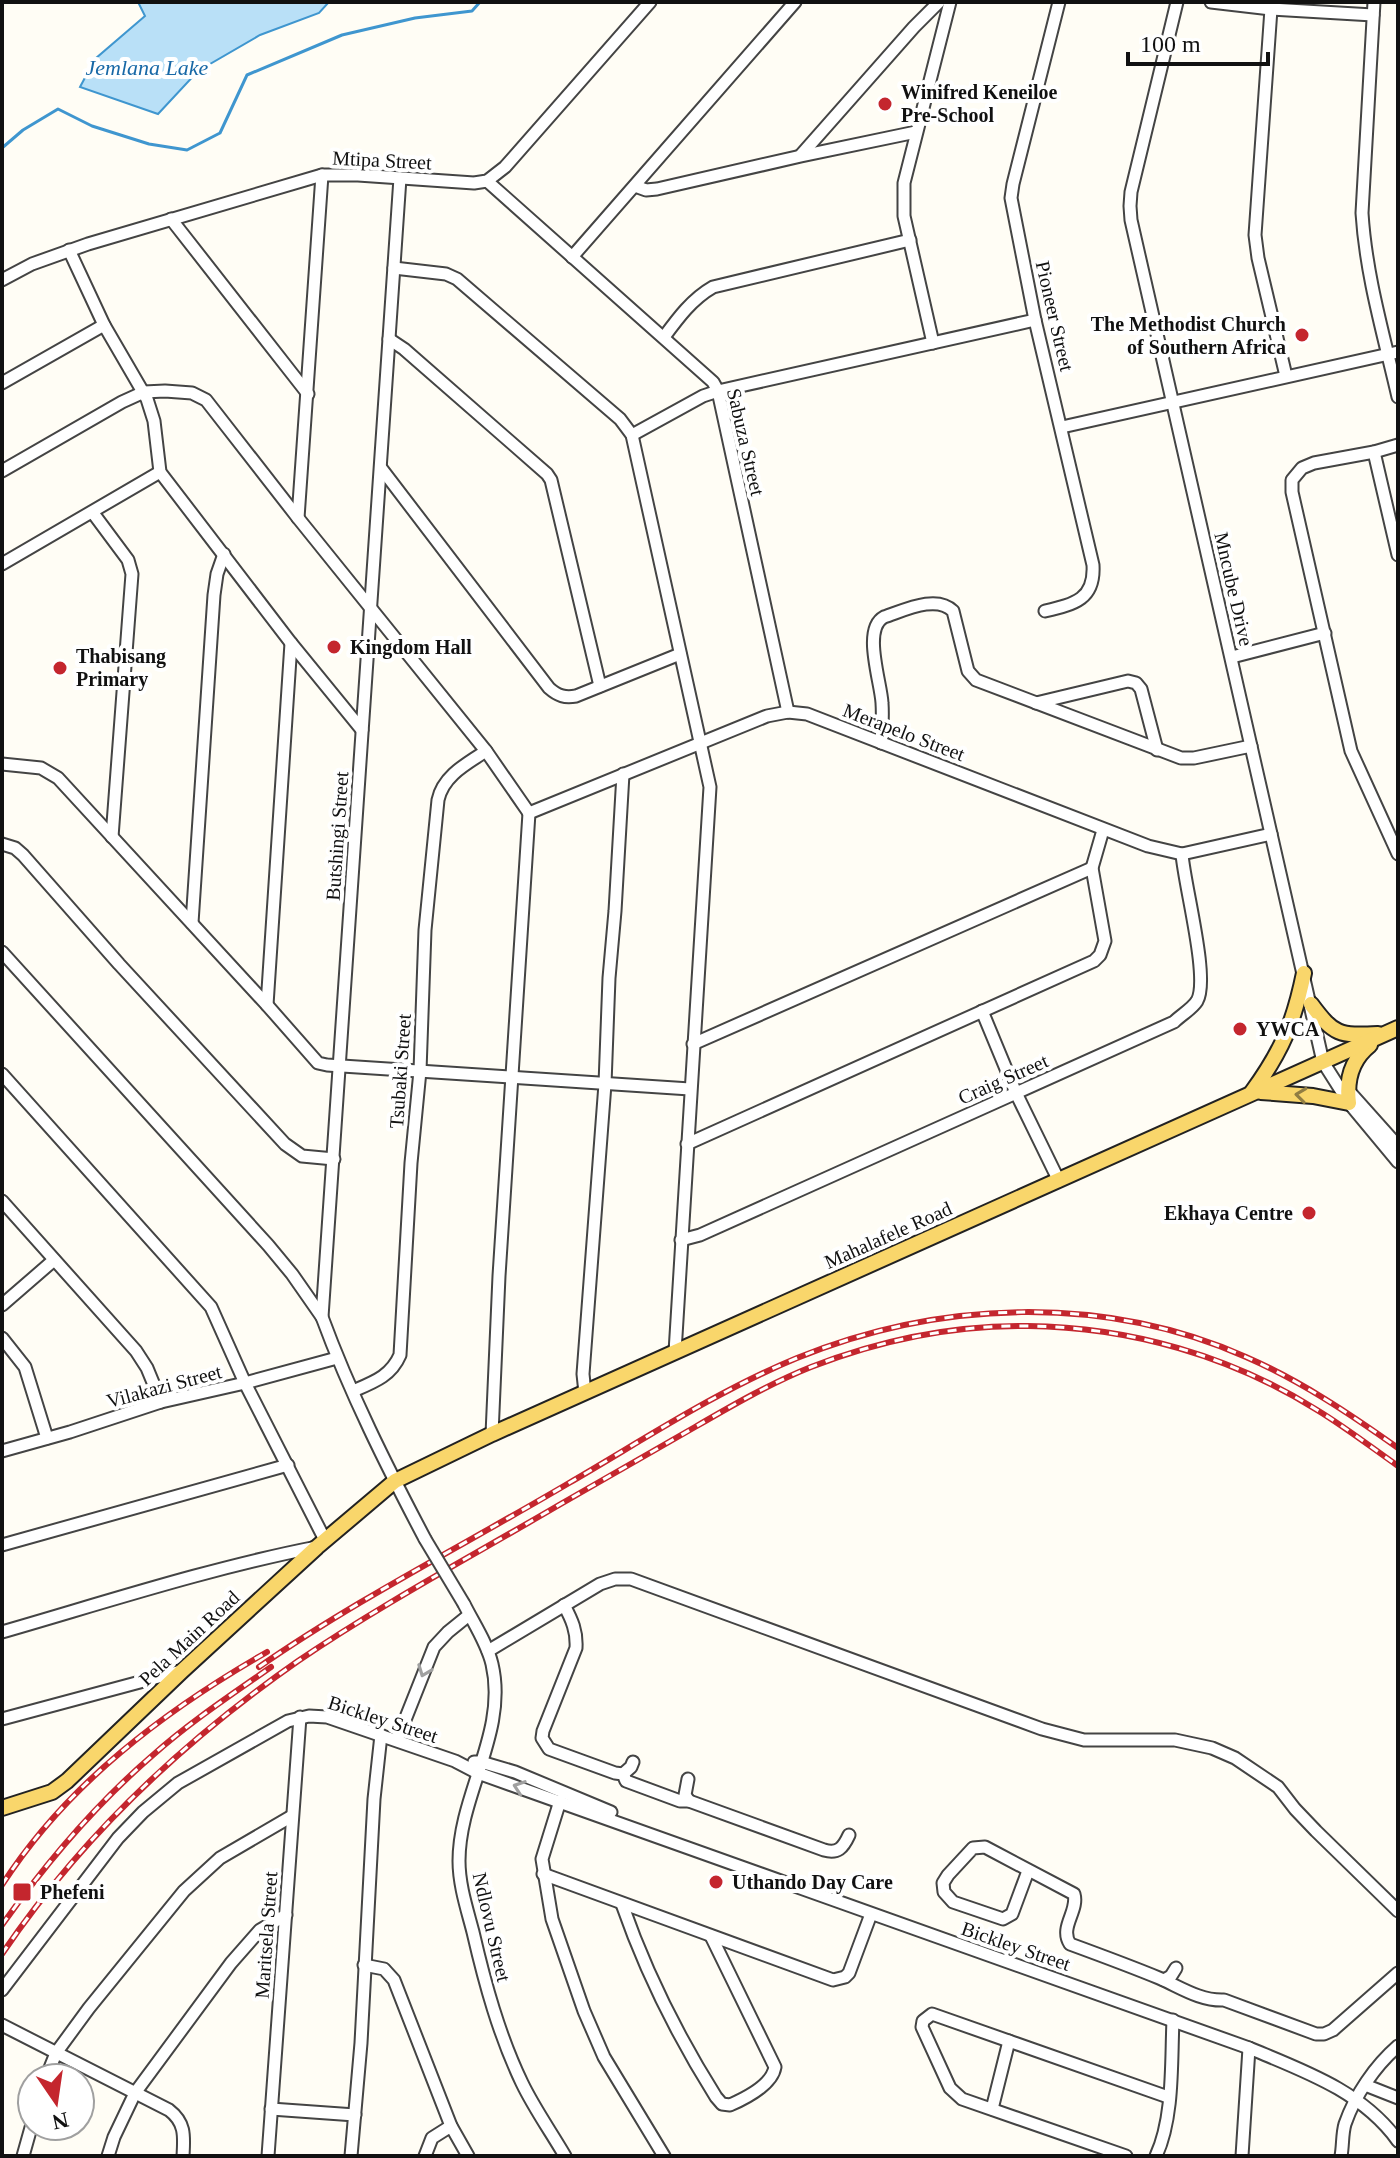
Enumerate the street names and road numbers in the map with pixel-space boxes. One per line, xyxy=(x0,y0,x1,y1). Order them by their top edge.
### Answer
street label: Mtipa Street xyxy=(332,146,433,175)
street label: Pioneer Street xyxy=(1032,259,1078,374)
street label: Sabuza Street xyxy=(723,386,769,498)
street label: Mncube Drive xyxy=(1210,530,1258,648)
street label: Merapelo Street xyxy=(840,699,968,766)
street label: Butshingi Street xyxy=(322,770,354,901)
street label: Tsubaki Street xyxy=(385,1013,415,1129)
street label: Craig Street xyxy=(955,1049,1052,1110)
street label: Mahalafele Road xyxy=(821,1197,955,1273)
street label: Vilakazi Street xyxy=(104,1360,224,1412)
street label: Pela Main Road xyxy=(134,1586,244,1690)
street label: Bickley Street xyxy=(325,1691,441,1748)
street label: Maritsela Street xyxy=(251,1870,281,1999)
street label: Ndlovu Street xyxy=(469,1870,515,1984)
street label: Bickley Street xyxy=(958,1917,1074,1976)

